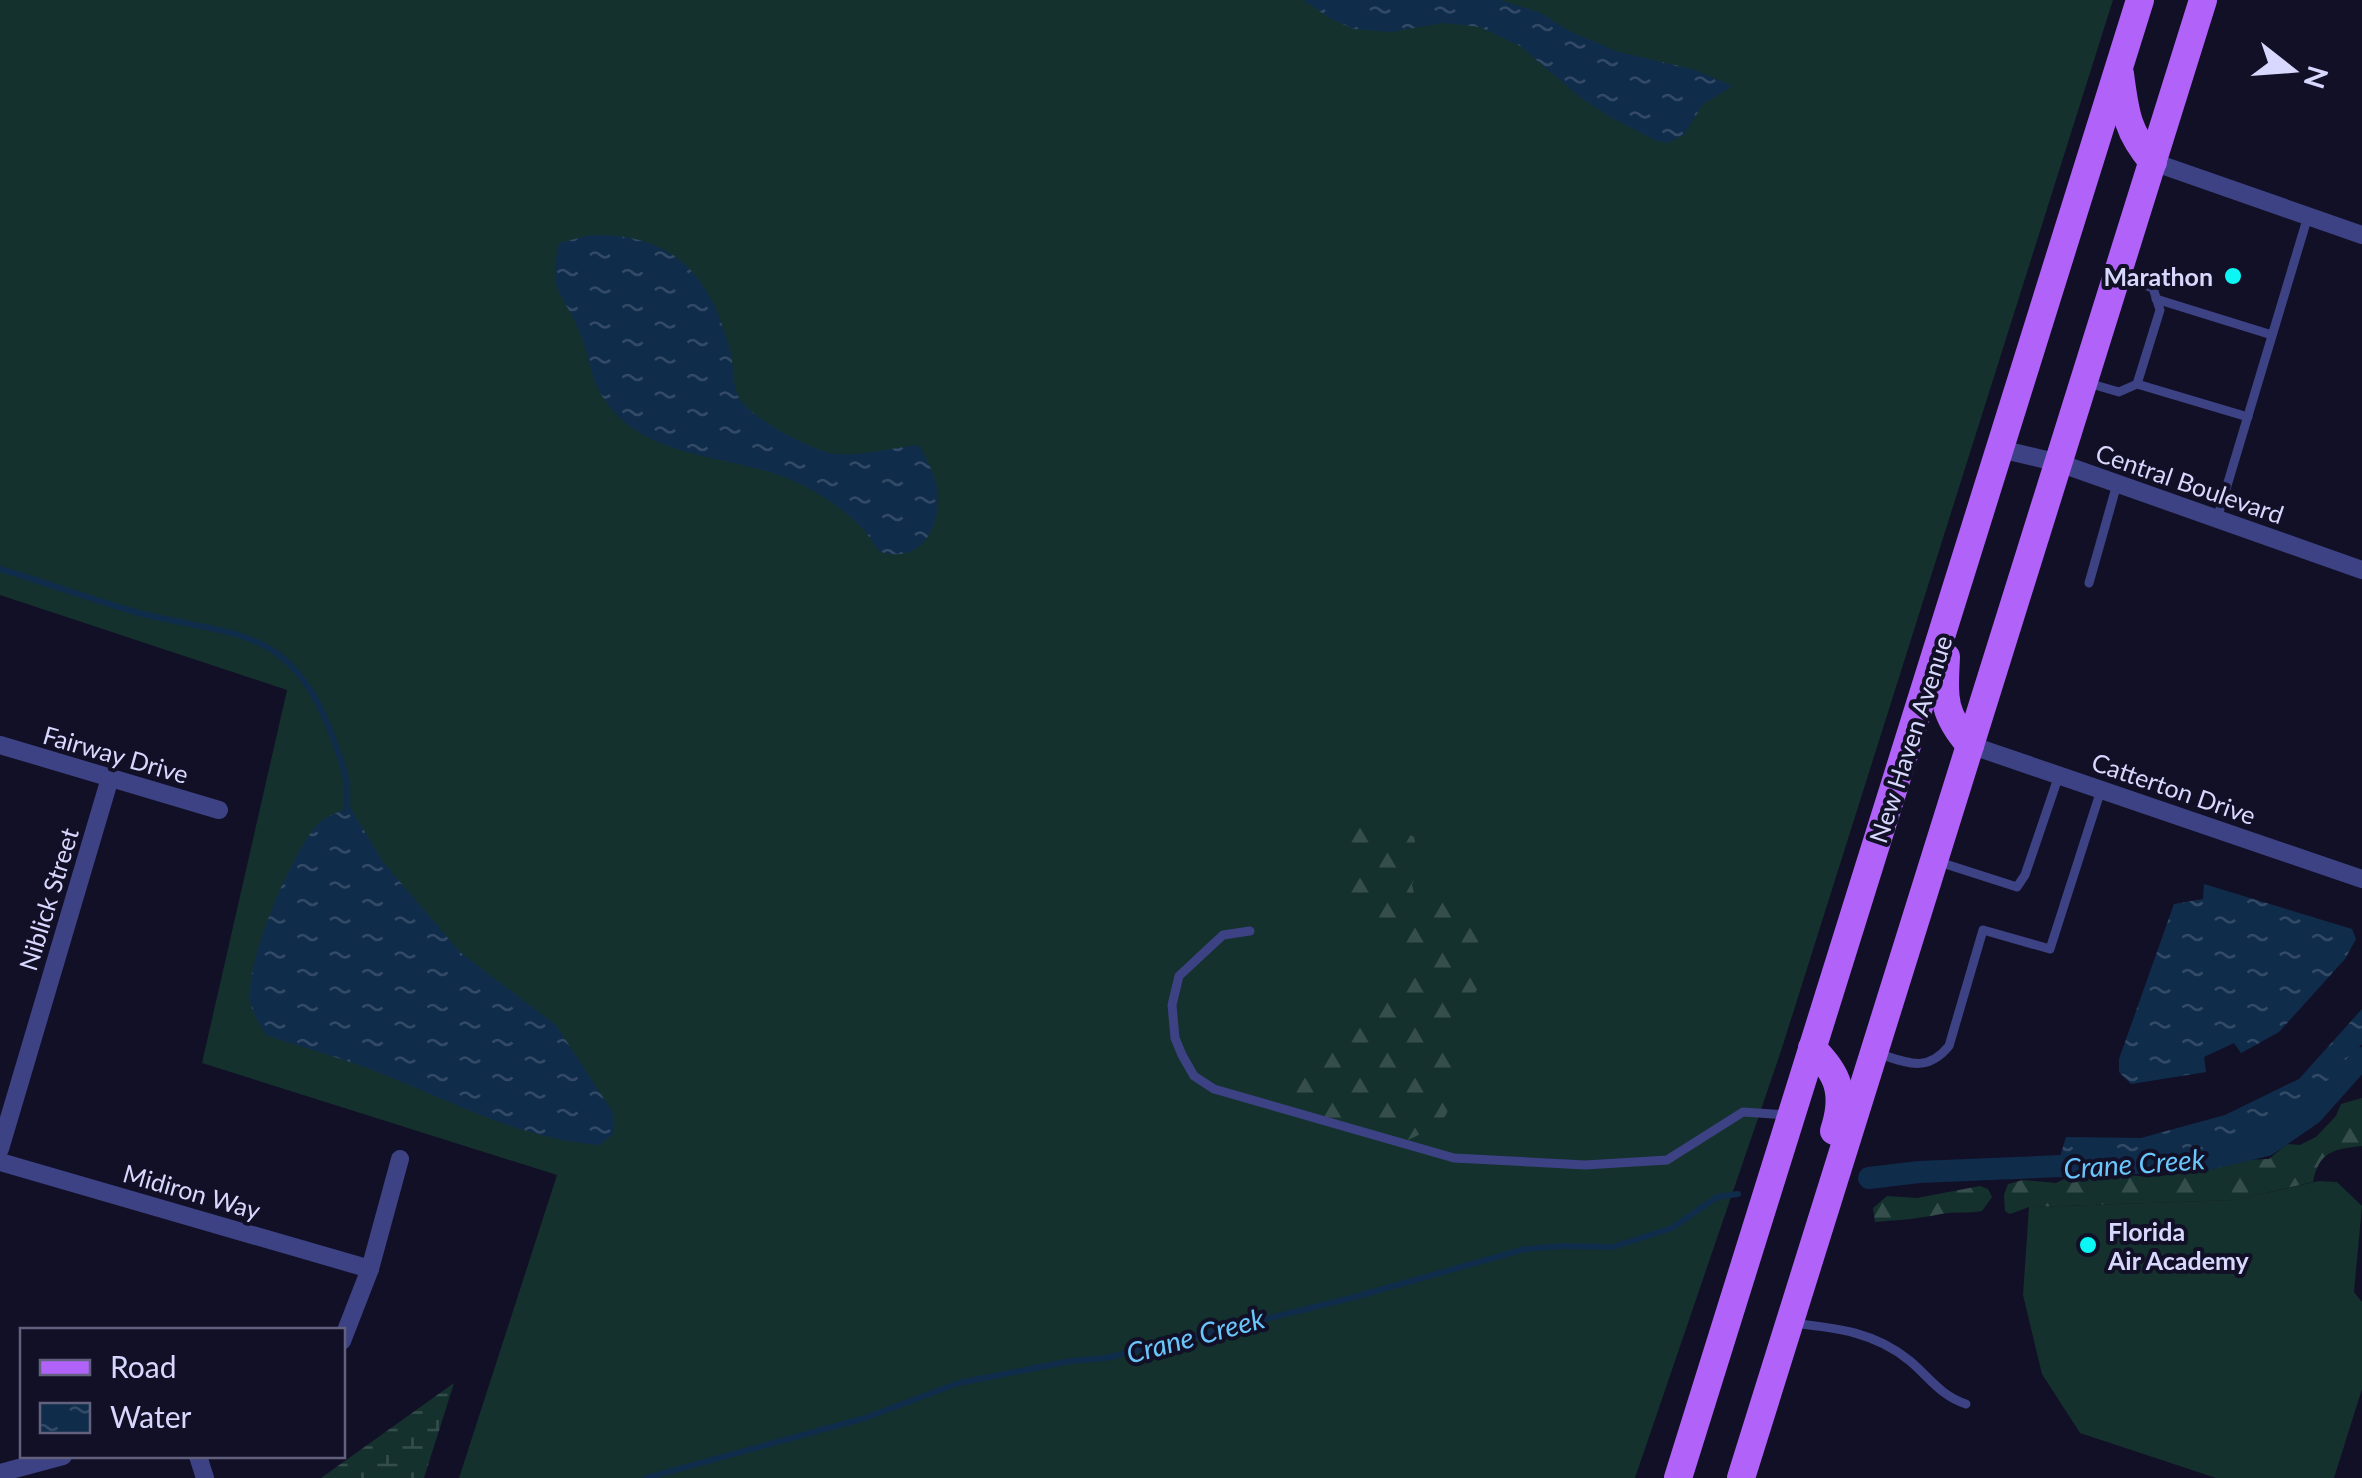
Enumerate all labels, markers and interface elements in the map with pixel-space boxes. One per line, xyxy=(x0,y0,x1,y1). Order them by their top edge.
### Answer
north arrow xyxy=(2242,20,2342,120)
text: N xyxy=(2297,62,2336,93)
place label: Marathon xyxy=(2103,261,2213,291)
marker: Marathon xyxy=(2222,265,2244,287)
street label: Central Boulevard xyxy=(2092,437,2288,529)
street label: New Haven Avenue xyxy=(1862,632,1958,846)
street label: Fairway Drive xyxy=(40,719,192,789)
street label: Catterton Drive xyxy=(2088,746,2260,830)
street label: Niblick Street xyxy=(12,824,84,974)
water label: Crane Creek xyxy=(2062,1141,2207,1185)
street label: Midiron Way xyxy=(120,1157,264,1225)
place label: Florida Air Academy xyxy=(2107,1216,2250,1275)
marker: Florida Air Academy xyxy=(2077,1234,2099,1256)
water label: Crane Creek xyxy=(1122,1300,1269,1370)
legend xyxy=(20,1328,345,1458)
text: Road xyxy=(110,1348,177,1384)
text: Water xyxy=(110,1398,192,1434)

